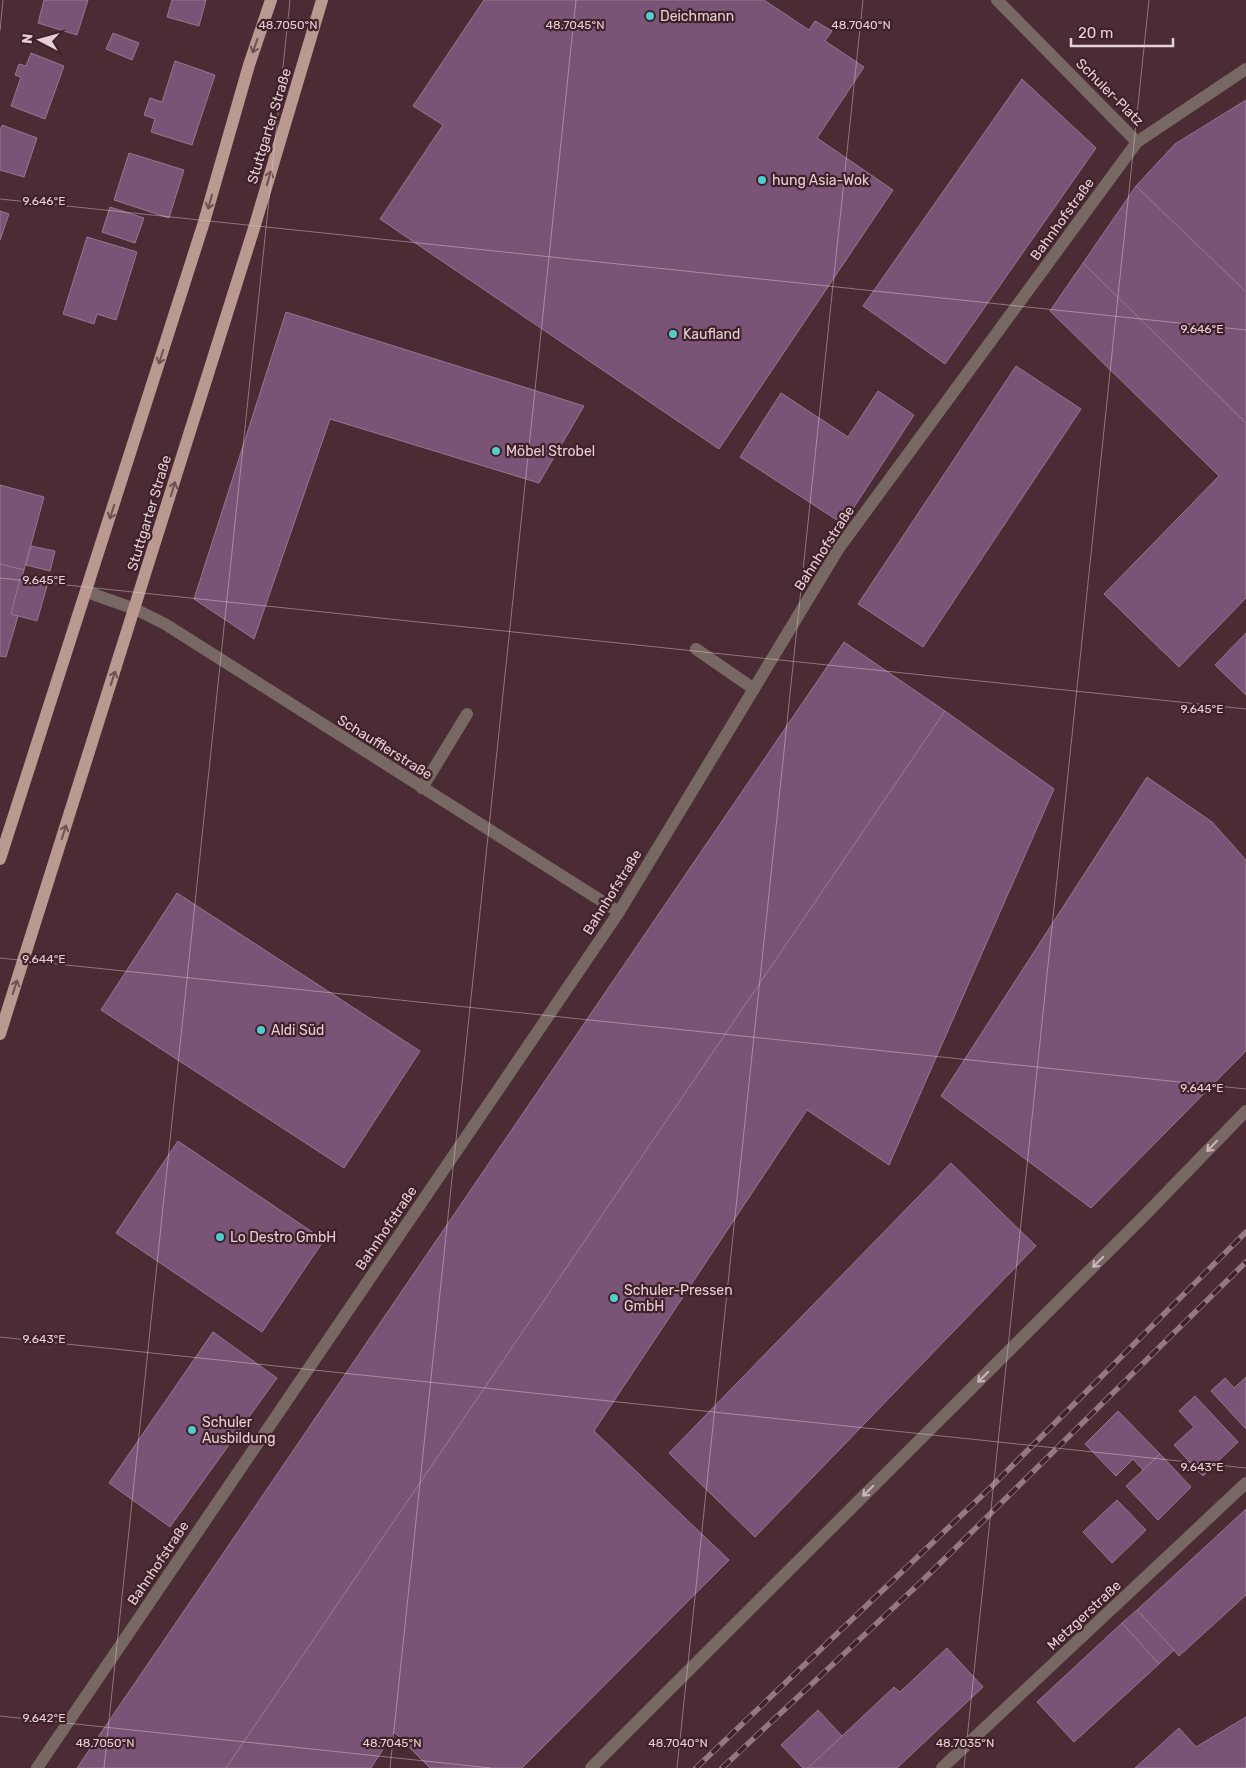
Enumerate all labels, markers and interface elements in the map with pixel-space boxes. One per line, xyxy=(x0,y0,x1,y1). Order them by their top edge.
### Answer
place label: Deichmann xyxy=(660,8,734,25)
marker: Deichmann xyxy=(644,10,656,22)
north arrow xyxy=(15,15,65,65)
scale bar xyxy=(1071,15,1174,47)
text: 48.7050°N xyxy=(258,18,318,32)
text: 48.7045°N xyxy=(546,18,604,32)
text: 48.7040°N xyxy=(831,18,891,32)
text: 20 m xyxy=(1078,24,1113,42)
text: N xyxy=(19,33,37,45)
one-way arrow xyxy=(250,38,260,54)
street label: Schuler-Platz xyxy=(1072,55,1147,130)
street label: Stuttgarter Straße xyxy=(244,66,295,186)
one-way arrow xyxy=(265,170,275,186)
place label: hung Asia-Wok xyxy=(772,172,870,189)
marker: hung Asia-Wok xyxy=(756,174,768,186)
street label: Bahnhofstraße xyxy=(1027,175,1098,264)
text: 9.646°E xyxy=(22,194,66,208)
one-way arrow xyxy=(205,194,215,210)
text: 9.646°E xyxy=(1180,322,1224,336)
place label: Kaufland xyxy=(683,326,740,343)
marker: Kaufland xyxy=(667,328,679,340)
one-way arrow xyxy=(156,349,166,365)
place label: Möbel Strobel xyxy=(506,443,595,460)
marker: Möbel Strobel xyxy=(490,445,502,457)
street label: Stuttgarter Straße xyxy=(124,453,175,573)
one-way arrow xyxy=(168,482,178,498)
street label: Bahnhofstraße xyxy=(791,503,858,594)
one-way arrow xyxy=(107,504,116,519)
text: 9.645°E xyxy=(23,573,65,587)
one-way arrow xyxy=(109,670,119,686)
text: 9.645°E xyxy=(1181,702,1223,716)
street label: Schaufflerstraße xyxy=(334,711,435,783)
one-way arrow xyxy=(60,825,70,841)
street label: Bahnhofstraße xyxy=(579,846,646,938)
text: 9.644°E xyxy=(22,952,66,966)
one-way arrow xyxy=(11,980,20,996)
place label: Aldi Süd xyxy=(271,1022,324,1039)
marker: Aldi Süd xyxy=(255,1024,267,1036)
text: 9.644°E xyxy=(1180,1081,1224,1095)
one-way arrow xyxy=(1206,1140,1218,1152)
street label: Bahnhofstraße xyxy=(352,1183,421,1273)
place label: Lo Destro GmbH xyxy=(230,1229,336,1246)
marker: Lo Destro GmbH xyxy=(214,1231,226,1243)
one-way arrow xyxy=(1092,1256,1104,1268)
place label: Schuler-Pressen GmbH xyxy=(624,1282,733,1315)
marker: Schuler-Pressen GmbH xyxy=(608,1292,620,1304)
text: 9.643°E xyxy=(22,1332,66,1346)
one-way arrow xyxy=(977,1371,989,1383)
place label: Schuler Ausbildung xyxy=(202,1414,276,1447)
marker: Schuler Ausbildung xyxy=(186,1424,198,1436)
text: 9.643°E xyxy=(1180,1460,1224,1474)
one-way arrow xyxy=(862,1485,874,1498)
street label: Bahnhofstraße xyxy=(124,1518,193,1608)
street label: Metzgerstraße xyxy=(1044,1577,1125,1654)
text: 9.642°E xyxy=(23,1711,65,1725)
text: 48.7050°N xyxy=(75,1736,135,1750)
text: 48.7045°N xyxy=(363,1736,421,1750)
text: 48.7040°N xyxy=(648,1736,708,1750)
text: 48.7035°N xyxy=(936,1736,994,1750)

